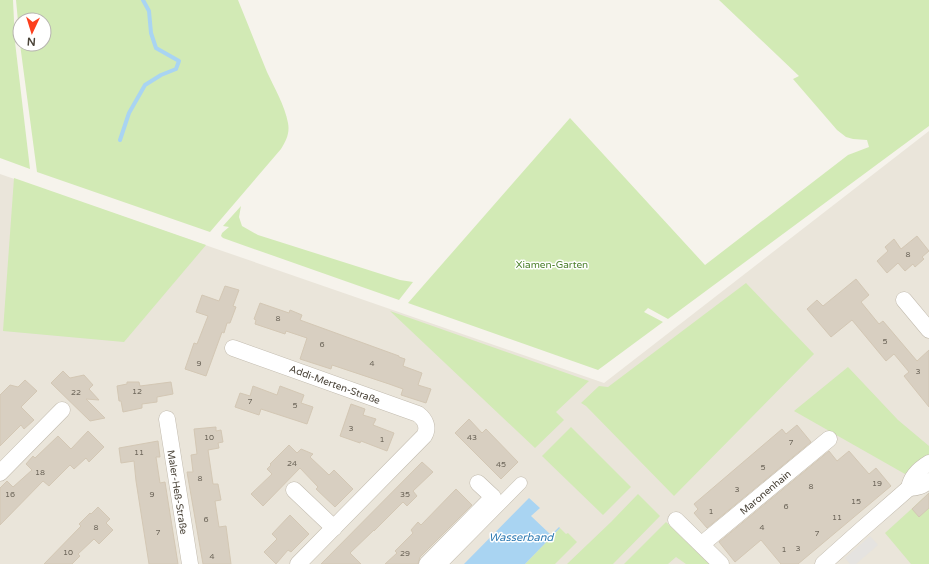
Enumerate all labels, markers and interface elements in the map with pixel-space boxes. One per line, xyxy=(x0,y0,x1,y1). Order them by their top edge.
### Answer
north arrow xyxy=(12,12,52,52)
text: N xyxy=(26,35,36,48)
house number: 8 xyxy=(905,250,911,259)
park label: Xiamen-Garten xyxy=(516,259,588,271)
house number: 8 xyxy=(275,314,281,323)
house number: 5 xyxy=(882,337,888,346)
house number: 6 xyxy=(319,340,325,349)
house number: 9 xyxy=(196,359,202,368)
house number: 4 xyxy=(369,359,375,368)
street label: Addi-Merten-Straße xyxy=(288,363,382,407)
house number: 3 xyxy=(915,367,921,376)
house number: 12 xyxy=(132,387,142,396)
house number: 22 xyxy=(71,388,81,397)
house number: 7 xyxy=(247,397,253,406)
house number: 5 xyxy=(292,401,298,410)
house number: 3 xyxy=(348,424,354,433)
house number: 10 xyxy=(204,433,214,442)
house number: 43 xyxy=(467,433,477,442)
house number: 1 xyxy=(379,435,385,444)
house number: 7 xyxy=(788,438,794,447)
house number: 11 xyxy=(134,448,144,457)
street label: Maler-Heß-Straße xyxy=(164,449,190,536)
house number: 24 xyxy=(287,459,297,468)
house number: 45 xyxy=(496,460,506,469)
house number: 5 xyxy=(760,463,766,472)
house number: 18 xyxy=(35,468,45,477)
street label: Maronenhain xyxy=(738,468,794,518)
house number: 8 xyxy=(197,474,203,483)
house number: 19 xyxy=(872,479,882,488)
house number: 8 xyxy=(808,482,814,491)
house number: 3 xyxy=(734,485,740,494)
house number: 16 xyxy=(5,490,15,499)
house number: 9 xyxy=(149,490,155,499)
house number: 35 xyxy=(400,490,410,499)
house number: 15 xyxy=(851,497,861,506)
house number: 6 xyxy=(783,502,789,511)
house number: 1 xyxy=(708,507,714,516)
house number: 11 xyxy=(832,513,842,522)
house number: 6 xyxy=(203,515,209,524)
house number: 8 xyxy=(93,523,99,532)
house number: 4 xyxy=(759,523,765,532)
house number: 7 xyxy=(155,528,161,537)
house number: 7 xyxy=(814,529,820,538)
water label: Wasserband xyxy=(489,531,555,544)
house number: 3 xyxy=(795,544,801,553)
house number: 1 xyxy=(781,545,787,554)
house number: 10 xyxy=(63,548,73,557)
house number: 29 xyxy=(400,549,410,558)
house number: 4 xyxy=(209,552,215,561)

